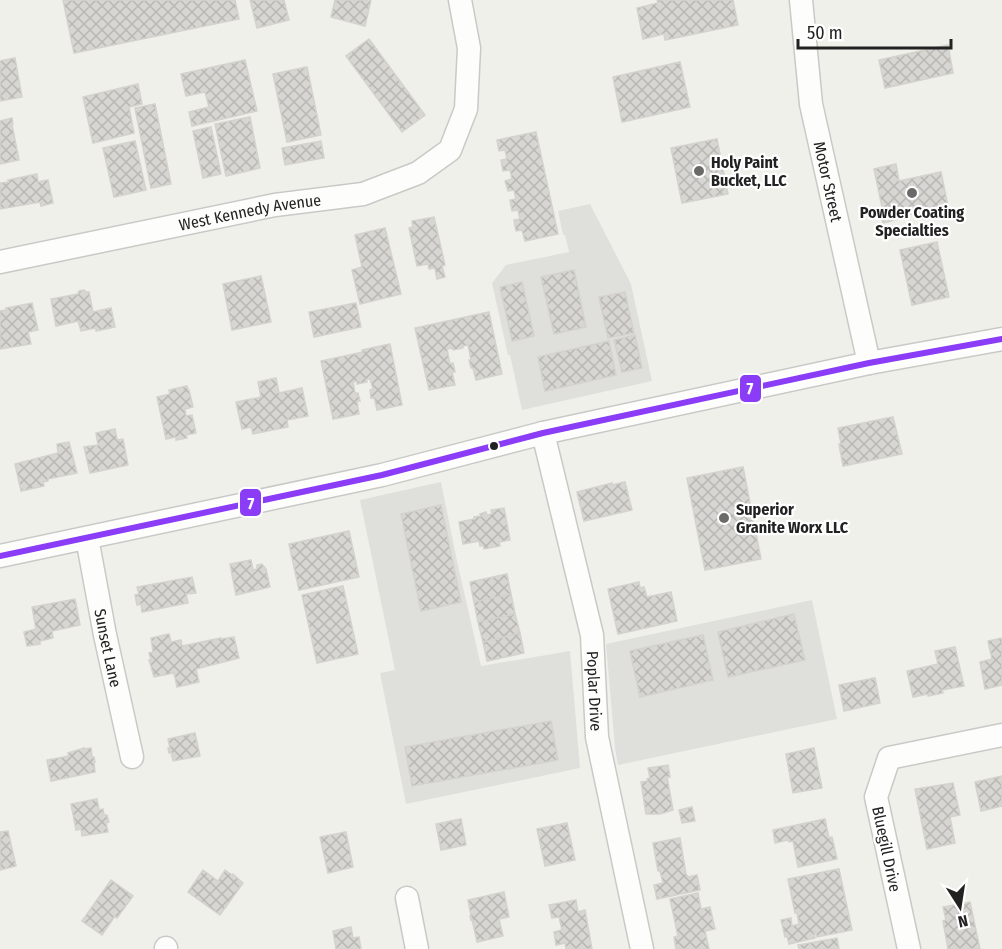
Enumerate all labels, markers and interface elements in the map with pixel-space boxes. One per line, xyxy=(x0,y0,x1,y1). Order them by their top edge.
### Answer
scale bar xyxy=(798,12,951,50)
text: 50 m xyxy=(807,22,843,44)
street label: Motor Street xyxy=(810,140,846,225)
place label: Holy Paint Bucket, LLC xyxy=(711,153,787,190)
marker: Holy Paint Bucket, LLC xyxy=(692,164,706,178)
marker: Powder Coating Specialties xyxy=(905,186,919,200)
street label: West Kennedy Avenue xyxy=(177,190,322,235)
place label: Powder Coating Specialties xyxy=(860,203,964,240)
line badge: 7 xyxy=(739,374,762,403)
text: 7 xyxy=(747,379,754,398)
unlabelled marker xyxy=(488,440,500,452)
line badge: 7 xyxy=(239,488,262,517)
text: 7 xyxy=(248,494,255,513)
place label: Superior Granite Worx LLC xyxy=(736,500,849,537)
marker: Superior Granite Worx LLC xyxy=(717,511,731,525)
street label: Sunset Lane xyxy=(90,607,125,689)
street label: Poplar Drive xyxy=(583,651,606,732)
street label: Bluegill Drive xyxy=(868,805,905,894)
north arrow xyxy=(930,877,990,937)
text: N xyxy=(956,911,970,931)

